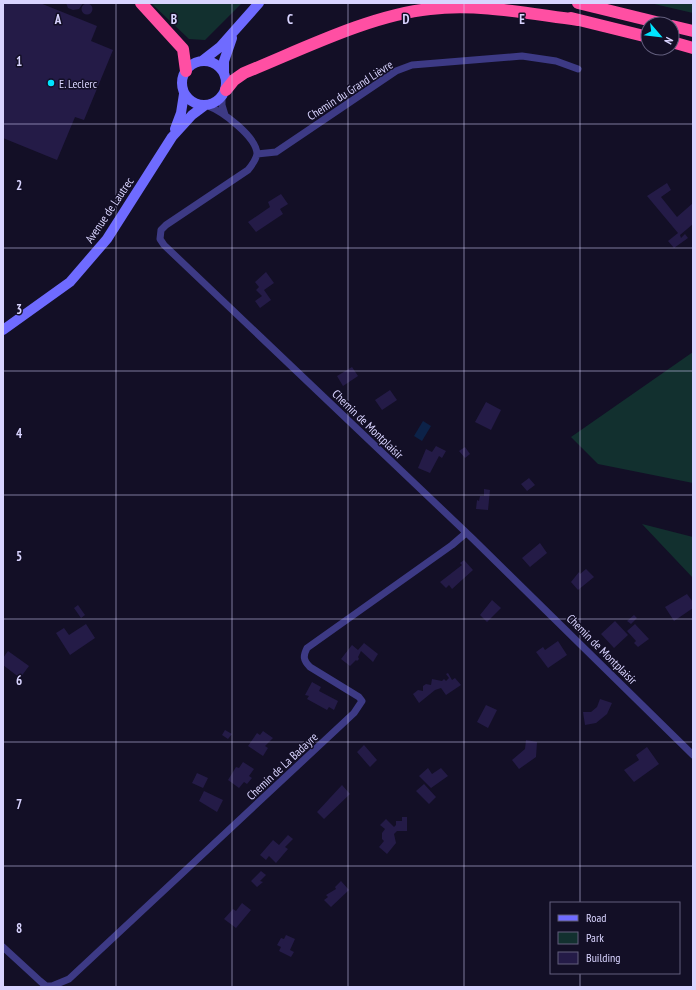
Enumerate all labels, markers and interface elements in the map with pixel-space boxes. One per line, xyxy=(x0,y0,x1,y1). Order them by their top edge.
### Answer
text: A xyxy=(54,11,62,28)
text: B xyxy=(171,11,177,28)
text: C xyxy=(287,11,293,28)
text: D xyxy=(403,11,410,28)
text: E xyxy=(519,11,525,28)
north arrow xyxy=(640,16,680,56)
text: N xyxy=(661,35,676,47)
text: 1 xyxy=(16,53,22,70)
street label: Chemin du Grand Lièvre xyxy=(304,57,396,123)
place label: E. Leclerc xyxy=(59,76,98,91)
marker: E. Leclerc xyxy=(46,78,56,88)
street label: Avenue de Lautrec xyxy=(81,174,137,246)
text: 2 xyxy=(16,177,22,194)
text: 3 xyxy=(16,301,22,318)
street label: Chemin de Montplaisir xyxy=(329,386,407,462)
text: 4 xyxy=(16,425,23,442)
text: 5 xyxy=(16,548,22,565)
street label: Chemin de Montplaisir xyxy=(564,611,641,688)
text: 6 xyxy=(16,672,22,689)
street label: Chemin de La Badayre xyxy=(243,729,321,803)
text: 7 xyxy=(16,796,22,813)
legend xyxy=(550,902,680,974)
text: Road xyxy=(586,910,606,925)
text: 8 xyxy=(16,920,22,937)
text: Park xyxy=(586,930,604,945)
text: Building xyxy=(586,950,621,965)

